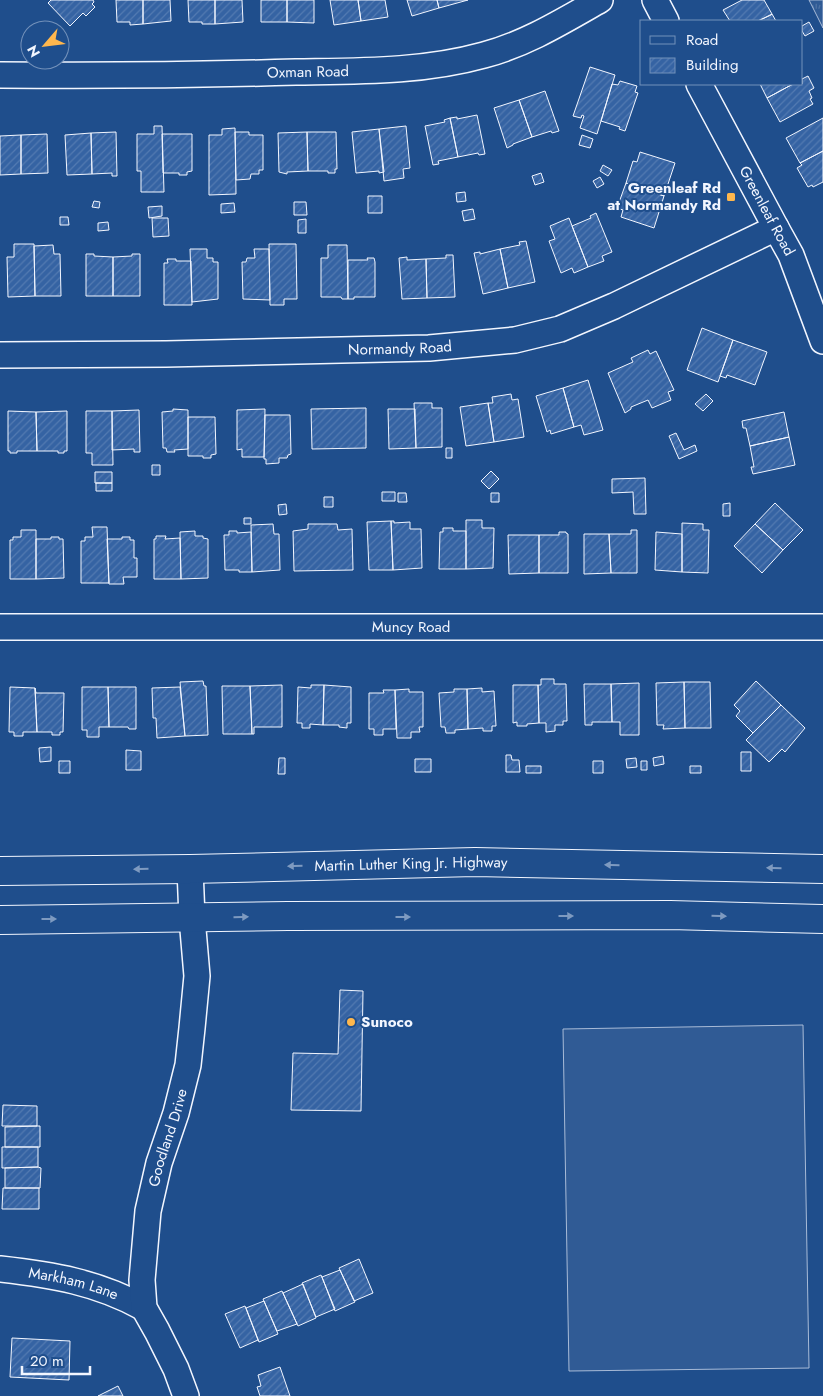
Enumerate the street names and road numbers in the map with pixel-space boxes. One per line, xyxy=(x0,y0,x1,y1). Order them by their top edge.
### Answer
street label: Oxman Road xyxy=(267,60,349,84)
street label: Greenleaf Road xyxy=(734,162,800,260)
street label: Normandy Road xyxy=(348,335,453,361)
street label: Muncy Road xyxy=(372,616,450,638)
street label: Martin Luther King Jr. Highway xyxy=(314,851,508,877)
street label: Goodland Drive xyxy=(143,1086,193,1189)
street label: Markham Lane xyxy=(27,1262,122,1305)

